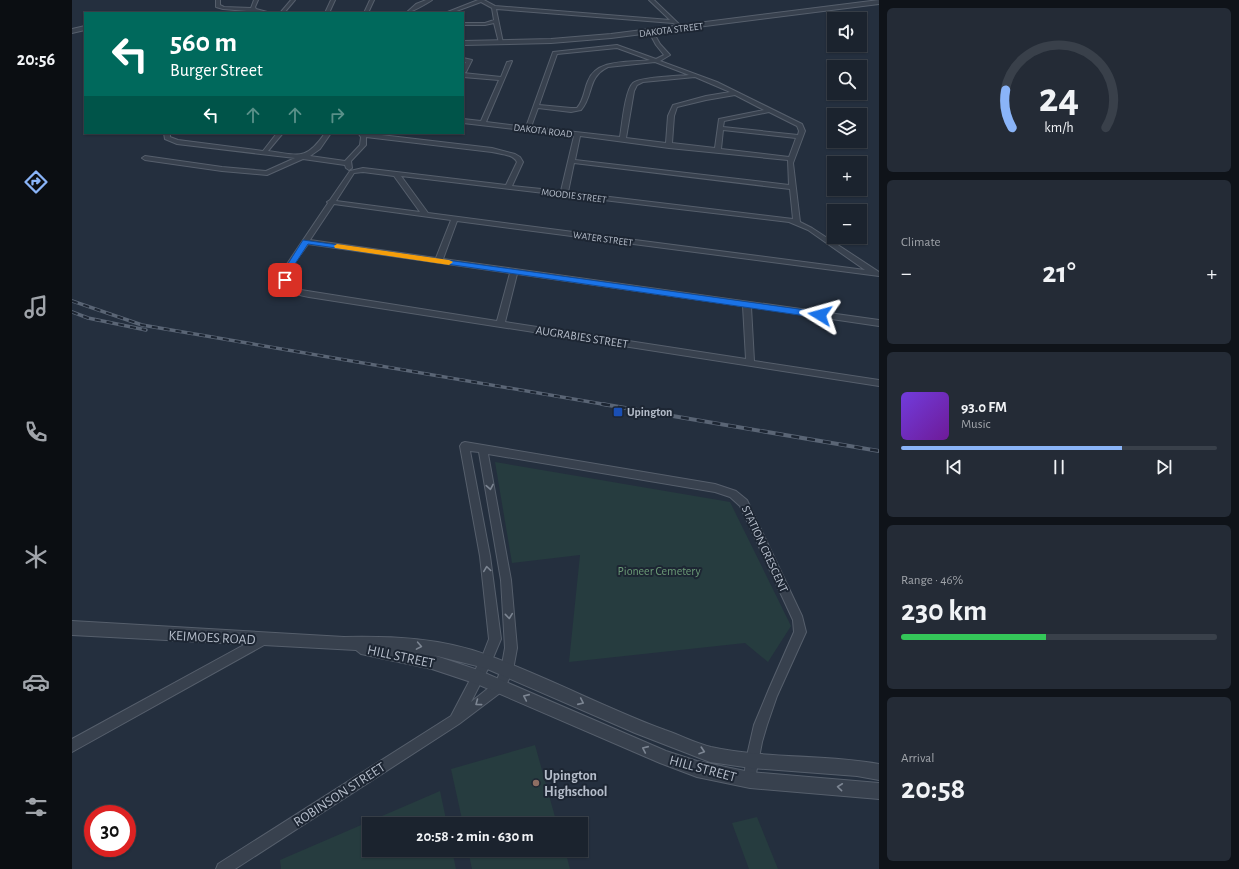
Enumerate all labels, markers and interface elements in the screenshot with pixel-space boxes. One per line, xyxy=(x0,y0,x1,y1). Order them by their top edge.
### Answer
map controls xyxy=(827,12,867,244)
button: sound xyxy=(827,12,867,52)
street label: DAKOTA STREET xyxy=(638,21,704,39)
icon: left xyxy=(104,28,156,80)
text: 560 m xyxy=(170,29,237,57)
text: 20:56 xyxy=(17,51,55,69)
button: search xyxy=(827,60,867,100)
text: Burger Street xyxy=(170,62,263,80)
text: 24 xyxy=(1039,78,1079,119)
icon: left xyxy=(200,104,222,126)
icon: ahead xyxy=(242,104,264,126)
icon: ahead xyxy=(284,104,306,126)
icon: right xyxy=(326,104,348,126)
button: layers xyxy=(827,108,867,148)
text: km/h xyxy=(1044,121,1074,135)
street label: DAKOTA ROAD xyxy=(513,122,573,140)
button: + xyxy=(827,156,867,196)
icon: directions xyxy=(22,168,50,196)
street label: MOODIE STREET xyxy=(541,187,607,205)
button: − xyxy=(827,204,867,244)
street label: WATER STREET xyxy=(572,230,634,248)
text: Climate xyxy=(901,236,940,249)
text: 21° xyxy=(1042,258,1076,288)
text: − xyxy=(901,262,912,284)
text: + xyxy=(1206,262,1217,284)
pin xyxy=(268,263,302,297)
icon: arrive xyxy=(274,269,296,291)
icon: music xyxy=(22,293,50,321)
position arrow xyxy=(799,294,841,336)
street label: AUGRABIES STREET xyxy=(535,324,629,350)
text: 93.0 FM xyxy=(961,400,1007,415)
marker: Upington xyxy=(612,406,624,418)
place label: Upington xyxy=(627,406,672,418)
icon: phone xyxy=(22,418,50,446)
text: Music xyxy=(961,418,991,431)
icon: previous xyxy=(943,456,965,478)
icon: pause xyxy=(1048,456,1070,478)
icon: next xyxy=(1153,456,1175,478)
one-way arrow xyxy=(485,484,494,490)
street label: STATION CRESCENT xyxy=(740,504,790,594)
icon: climate xyxy=(22,543,50,571)
park label: Pioneer Cemetery xyxy=(617,565,701,578)
one-way arrow xyxy=(483,566,492,572)
text: Range · 46% xyxy=(901,574,963,587)
text: 230 km xyxy=(901,596,987,626)
one-way arrow xyxy=(505,613,514,619)
street label: KEIMOES ROAD xyxy=(168,629,256,647)
one-way arrow xyxy=(416,641,422,650)
street label: HILL STREET xyxy=(366,643,436,671)
icon: car xyxy=(22,668,50,696)
one-way arrow xyxy=(523,694,531,702)
one-way arrow xyxy=(578,698,585,706)
one-way arrow xyxy=(476,699,483,706)
one-way arrow xyxy=(642,746,649,754)
one-way arrow xyxy=(698,747,705,755)
text: Arrival xyxy=(901,752,934,765)
street label: HILL STREET xyxy=(668,753,738,785)
street label: ROBINSON STREET xyxy=(291,760,388,830)
place label: Upington Highschool xyxy=(544,769,608,799)
text: 20:58 xyxy=(901,774,965,804)
marker: Upington Highschool xyxy=(531,778,541,788)
one-way arrow xyxy=(837,783,843,792)
icon: filters xyxy=(22,793,50,821)
speed limit sign: 30 xyxy=(84,805,136,857)
text: 20:58 · 2 min · 630 m xyxy=(416,829,534,844)

